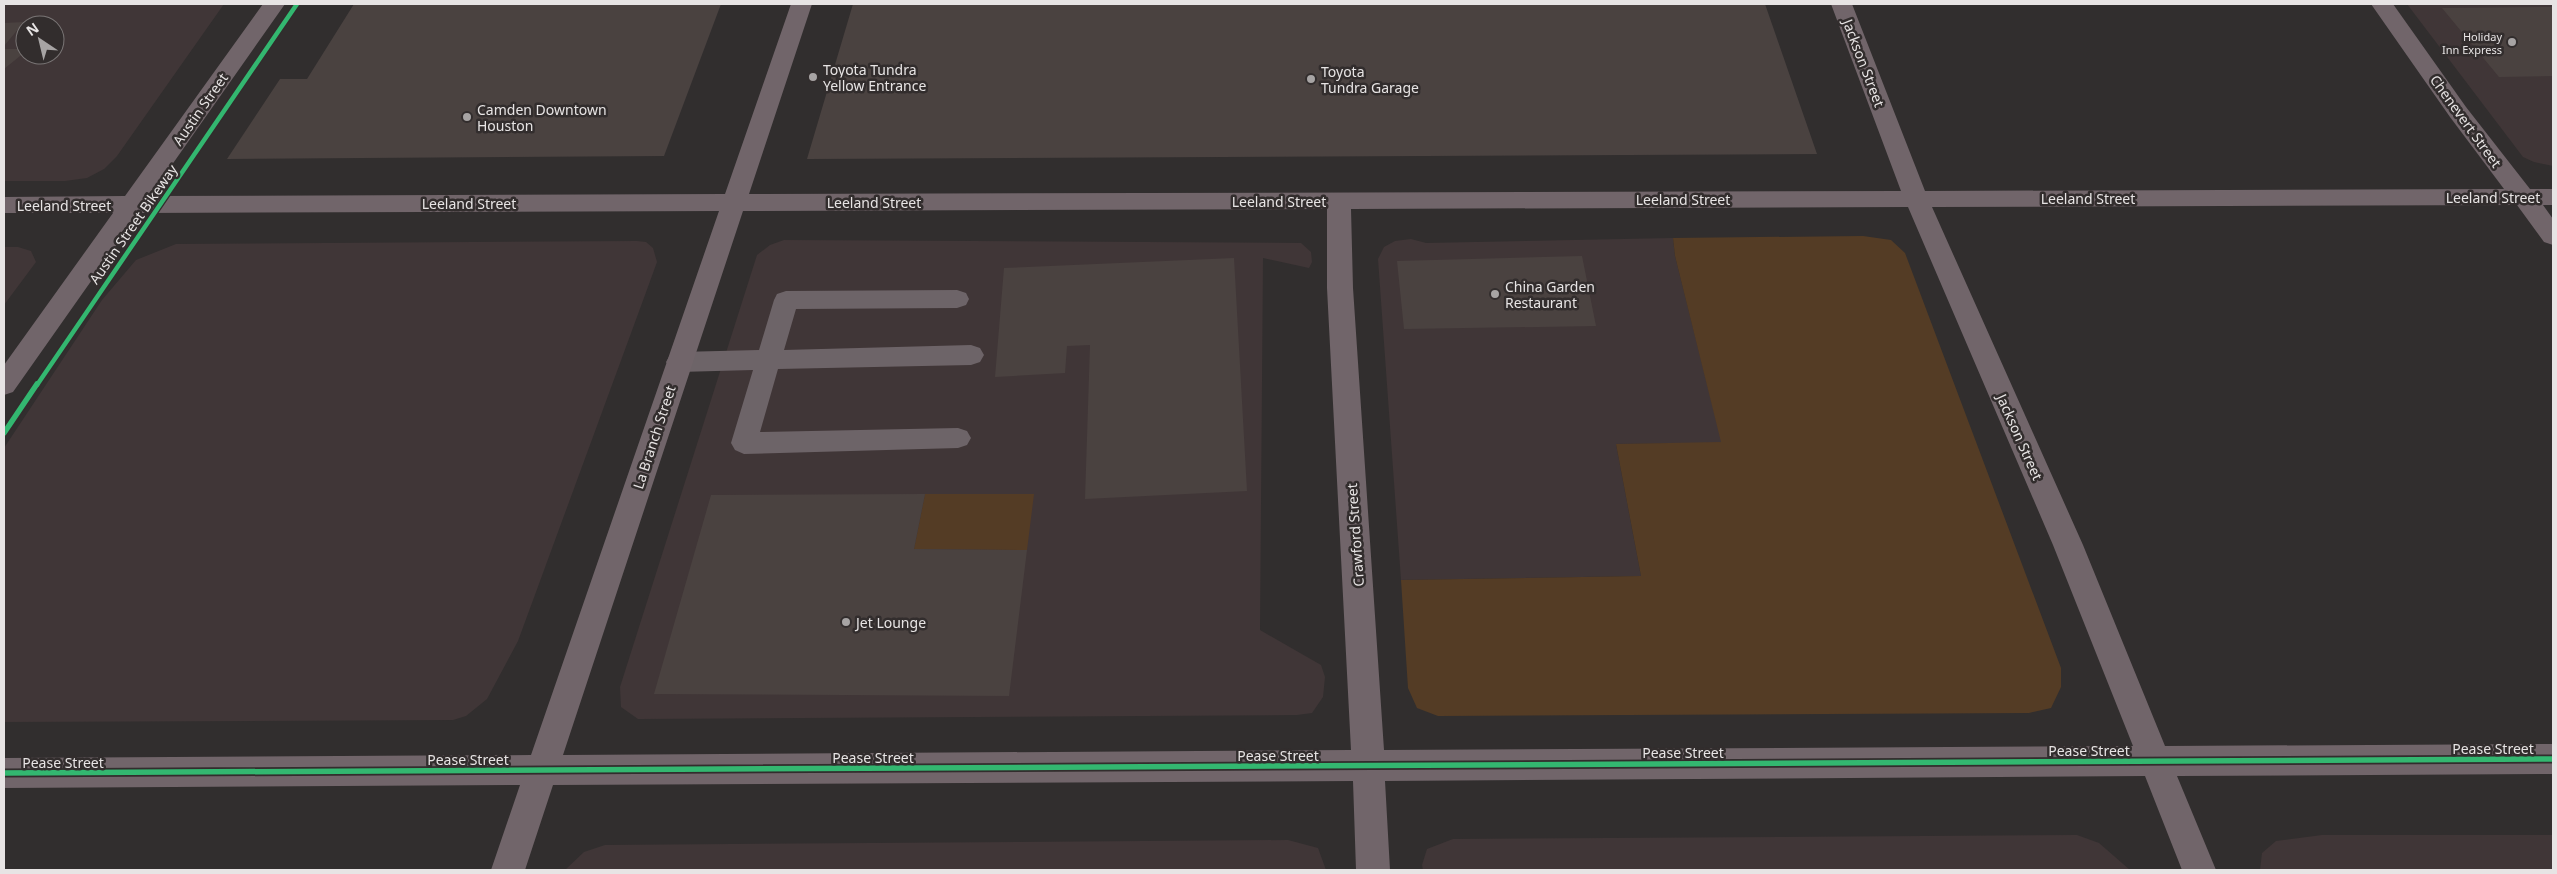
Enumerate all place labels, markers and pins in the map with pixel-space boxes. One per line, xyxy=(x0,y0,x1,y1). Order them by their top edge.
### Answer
place label: Holiday Inn Express xyxy=(2442,29,2502,57)
marker: Holiday Inn Express xyxy=(2506,36,2518,48)
place label: Toyota Tundra Yellow Entrance xyxy=(823,60,926,95)
place label: Toyota Tundra Garage xyxy=(1321,62,1419,97)
marker: Toyota Tundra Yellow Entrance xyxy=(807,71,819,83)
marker: Toyota Tundra Garage xyxy=(1305,73,1317,85)
place label: Camden Downtown Houston xyxy=(477,100,607,135)
marker: Camden Downtown Houston xyxy=(461,111,473,123)
place label: China Garden Restaurant xyxy=(1505,277,1595,312)
marker: China Garden Restaurant xyxy=(1489,288,1501,300)
place label: Jet Lounge xyxy=(854,613,926,632)
marker: Jet Lounge xyxy=(840,616,852,628)

